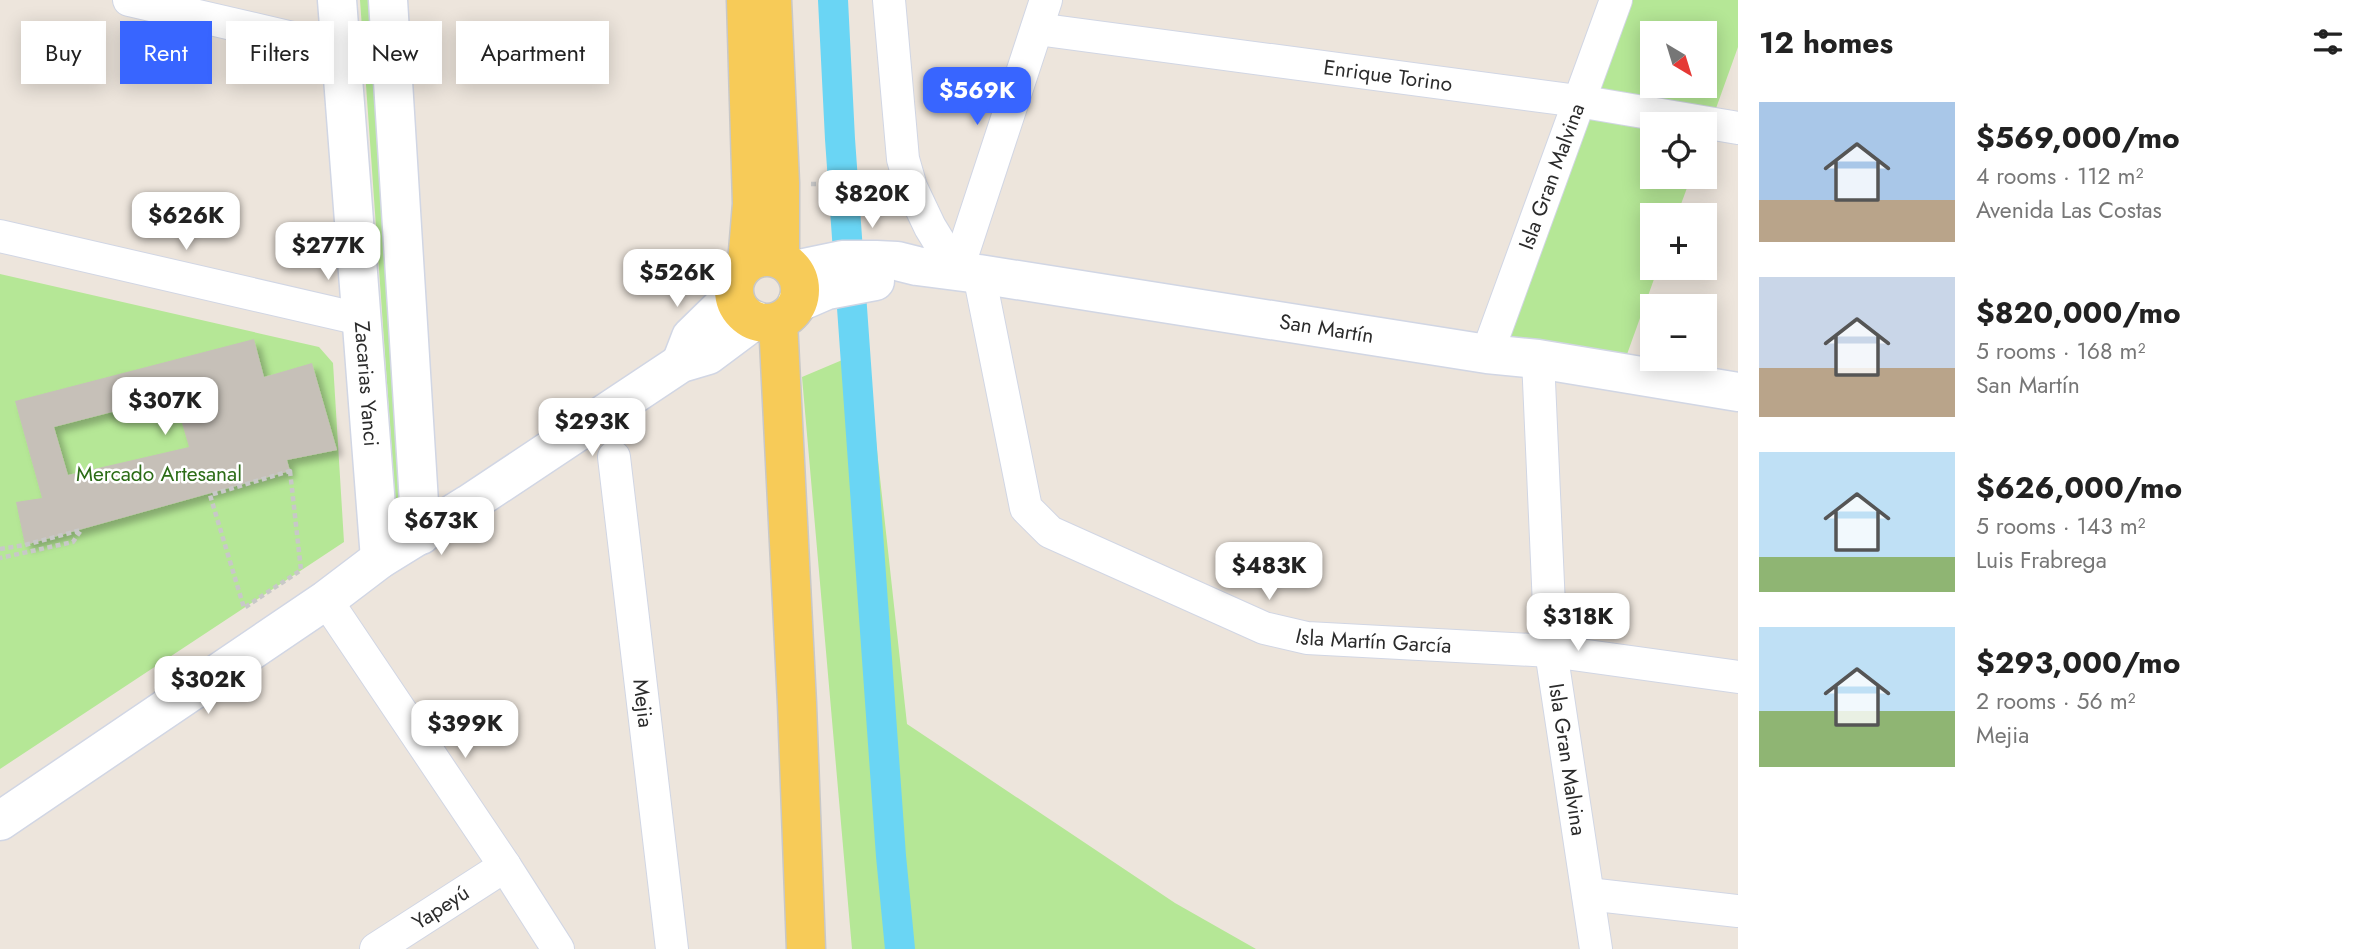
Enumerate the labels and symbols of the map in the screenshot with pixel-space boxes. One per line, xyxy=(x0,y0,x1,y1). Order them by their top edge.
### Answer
north arrow xyxy=(1640,21,1717,98)
street label: Enrique Torino xyxy=(1322,52,1454,99)
pin: $569K xyxy=(928,68,1026,127)
street label: Isla Gran Malvina xyxy=(1511,99,1592,254)
pin: $820K xyxy=(823,170,921,230)
pin: $626K xyxy=(137,192,235,252)
pin: $277K xyxy=(279,222,377,282)
pin: $526K xyxy=(628,250,726,309)
street label: San Martín xyxy=(1277,307,1376,351)
street label: Zacarias Yanci xyxy=(347,320,386,448)
pin: $307K xyxy=(116,378,214,437)
pin: $293K xyxy=(543,398,641,458)
park label: Mercado Artesanal xyxy=(76,459,242,489)
pin: $673K xyxy=(392,498,490,557)
pin: $483K xyxy=(1220,542,1318,602)
pin: $318K xyxy=(1529,594,1627,653)
street label: Isla Martín García xyxy=(1293,621,1452,661)
pin: $302K xyxy=(159,656,257,716)
street label: Mejia xyxy=(625,677,661,729)
street label: Isla Gran Malvina xyxy=(1541,681,1594,838)
pin: $399K xyxy=(416,700,514,760)
street label: Yapeyú xyxy=(406,878,475,937)

